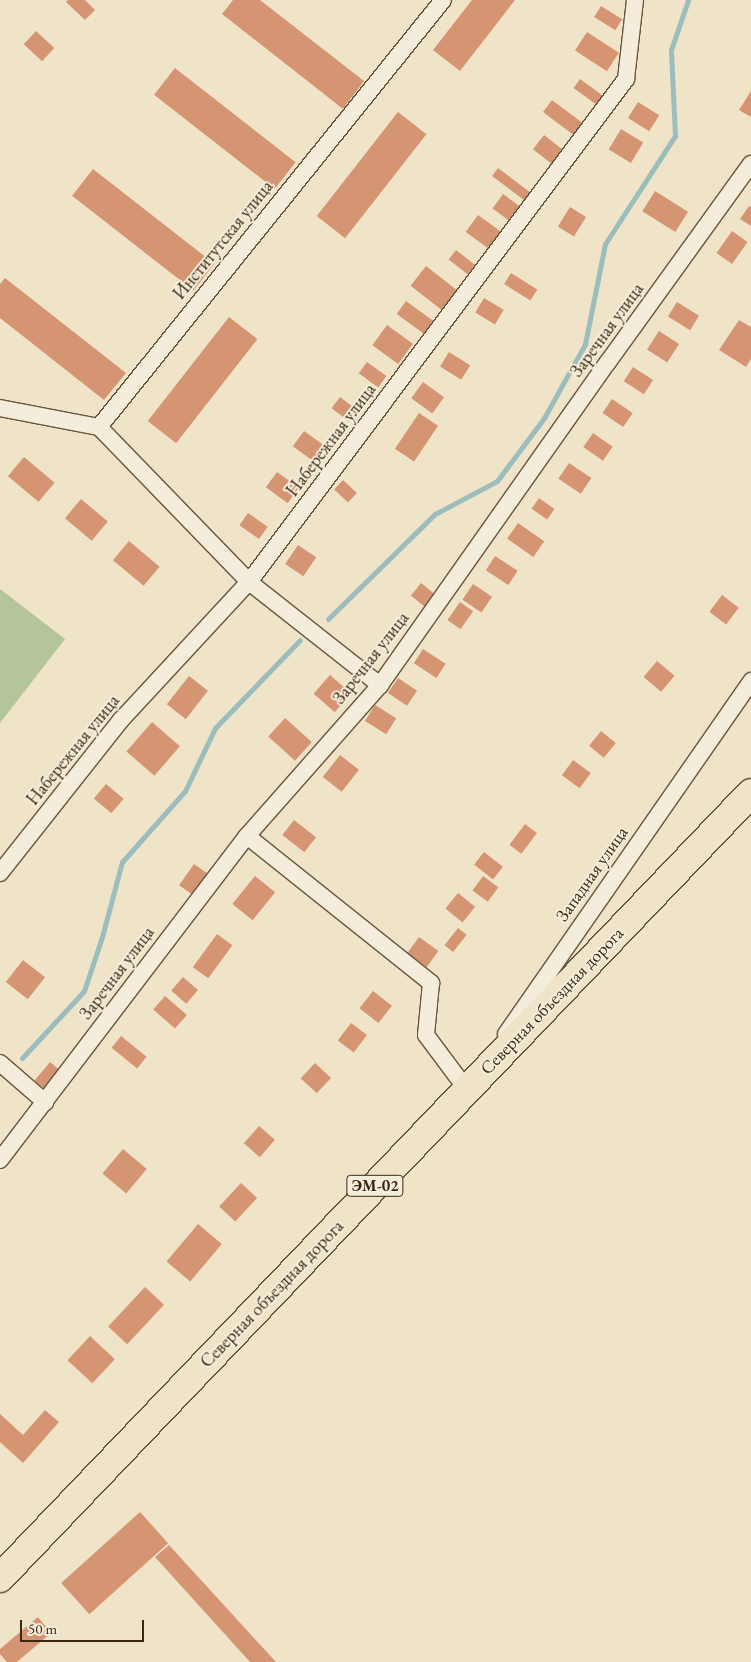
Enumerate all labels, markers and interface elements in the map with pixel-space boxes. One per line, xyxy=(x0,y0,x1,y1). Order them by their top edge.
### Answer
street label: Институтская улица xyxy=(168,176,278,304)
street label: Заречная улица xyxy=(566,279,648,381)
street label: Набережная улица xyxy=(281,379,381,501)
street label: Заречная улица xyxy=(328,608,414,708)
street label: Набережная улица xyxy=(22,690,124,810)
street label: Западная улица xyxy=(551,822,633,926)
street label: Заречная улица xyxy=(75,922,159,1024)
street label: Северная объездная дорога xyxy=(476,923,628,1079)
road number: ЭМ-02 xyxy=(346,1172,404,1200)
street label: Северная объездная дорога xyxy=(196,1216,348,1372)
scale bar xyxy=(22,1610,146,1642)
text: 50 m xyxy=(28,1619,57,1638)

